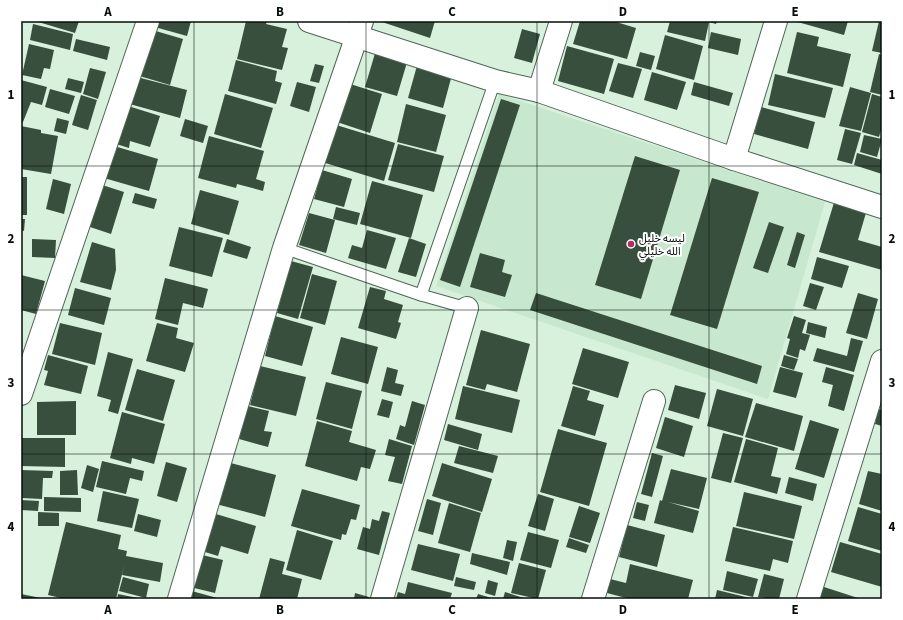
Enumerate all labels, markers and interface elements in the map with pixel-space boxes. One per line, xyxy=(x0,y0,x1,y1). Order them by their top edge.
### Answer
text: A xyxy=(103,3,112,21)
text: B xyxy=(276,3,284,21)
text: C xyxy=(448,3,456,21)
text: D xyxy=(619,3,627,21)
text: E xyxy=(791,3,799,21)
text: 1 xyxy=(8,86,15,104)
text: 1 xyxy=(889,86,896,104)
text: 2 xyxy=(8,230,15,248)
text: 2 xyxy=(889,230,896,248)
place label: ليسه خليل الله خليلي xyxy=(639,231,685,260)
marker: ليسه خليل الله خليلي xyxy=(626,239,636,249)
text: 3 xyxy=(8,374,15,392)
text: 3 xyxy=(889,374,896,392)
text: 4 xyxy=(8,518,15,536)
text: 4 xyxy=(889,518,896,536)
text: A xyxy=(103,601,112,619)
text: B xyxy=(276,601,284,619)
text: C xyxy=(448,601,456,619)
text: D xyxy=(619,601,627,619)
text: E xyxy=(791,601,799,619)

